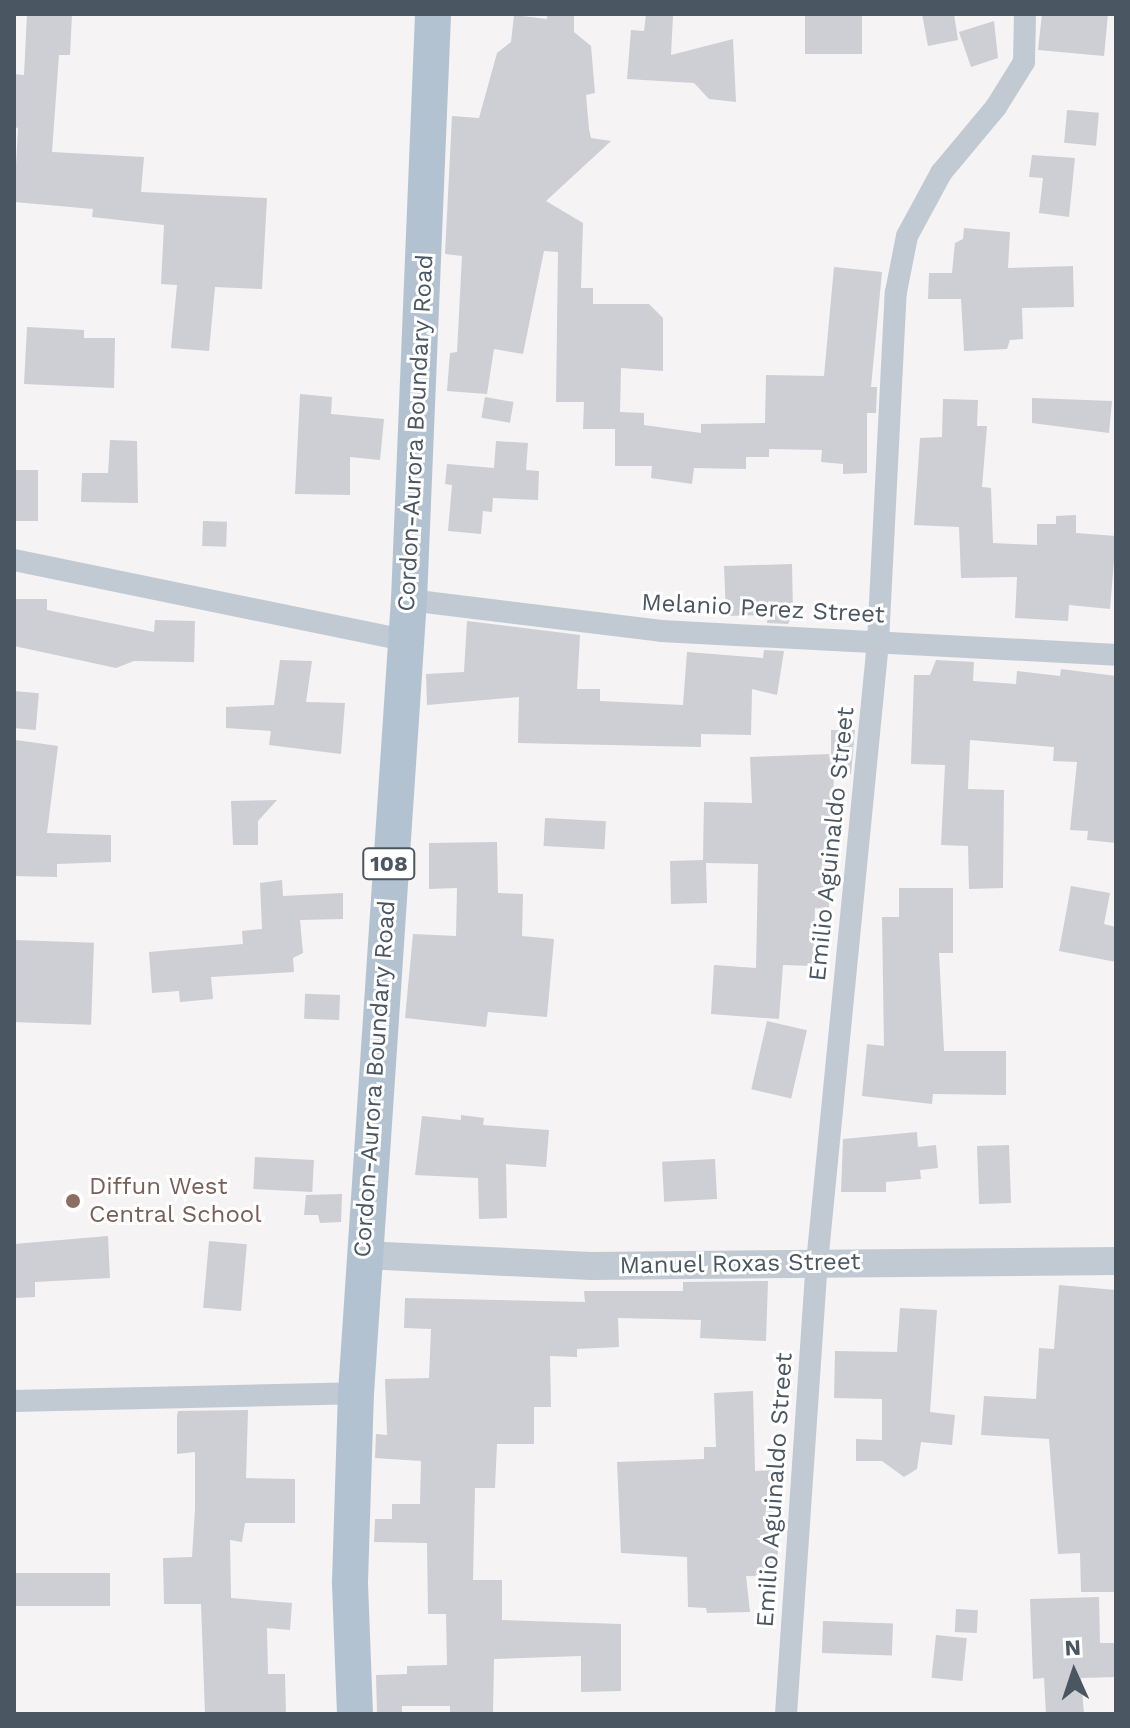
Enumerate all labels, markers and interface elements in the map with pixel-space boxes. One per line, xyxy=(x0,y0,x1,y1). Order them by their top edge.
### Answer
street label: Cordon-Aurora Boundary Road xyxy=(392,253,440,613)
street label: Melanio Perez Street xyxy=(641,588,885,630)
street label: Emilio Aguinaldo Street xyxy=(803,705,861,983)
road number: 108 xyxy=(361,846,417,882)
street label: Cordon-Aurora Boundary Road xyxy=(348,899,402,1259)
place label: Diffun West Central School xyxy=(89,1173,262,1229)
marker: Diffun West Central School xyxy=(64,1192,82,1210)
street label: Manuel Roxas Street xyxy=(619,1247,861,1281)
street label: Emilio Aguinaldo Street xyxy=(751,1351,799,1629)
north arrow xyxy=(1034,1632,1114,1712)
text: N xyxy=(1064,1635,1082,1660)

